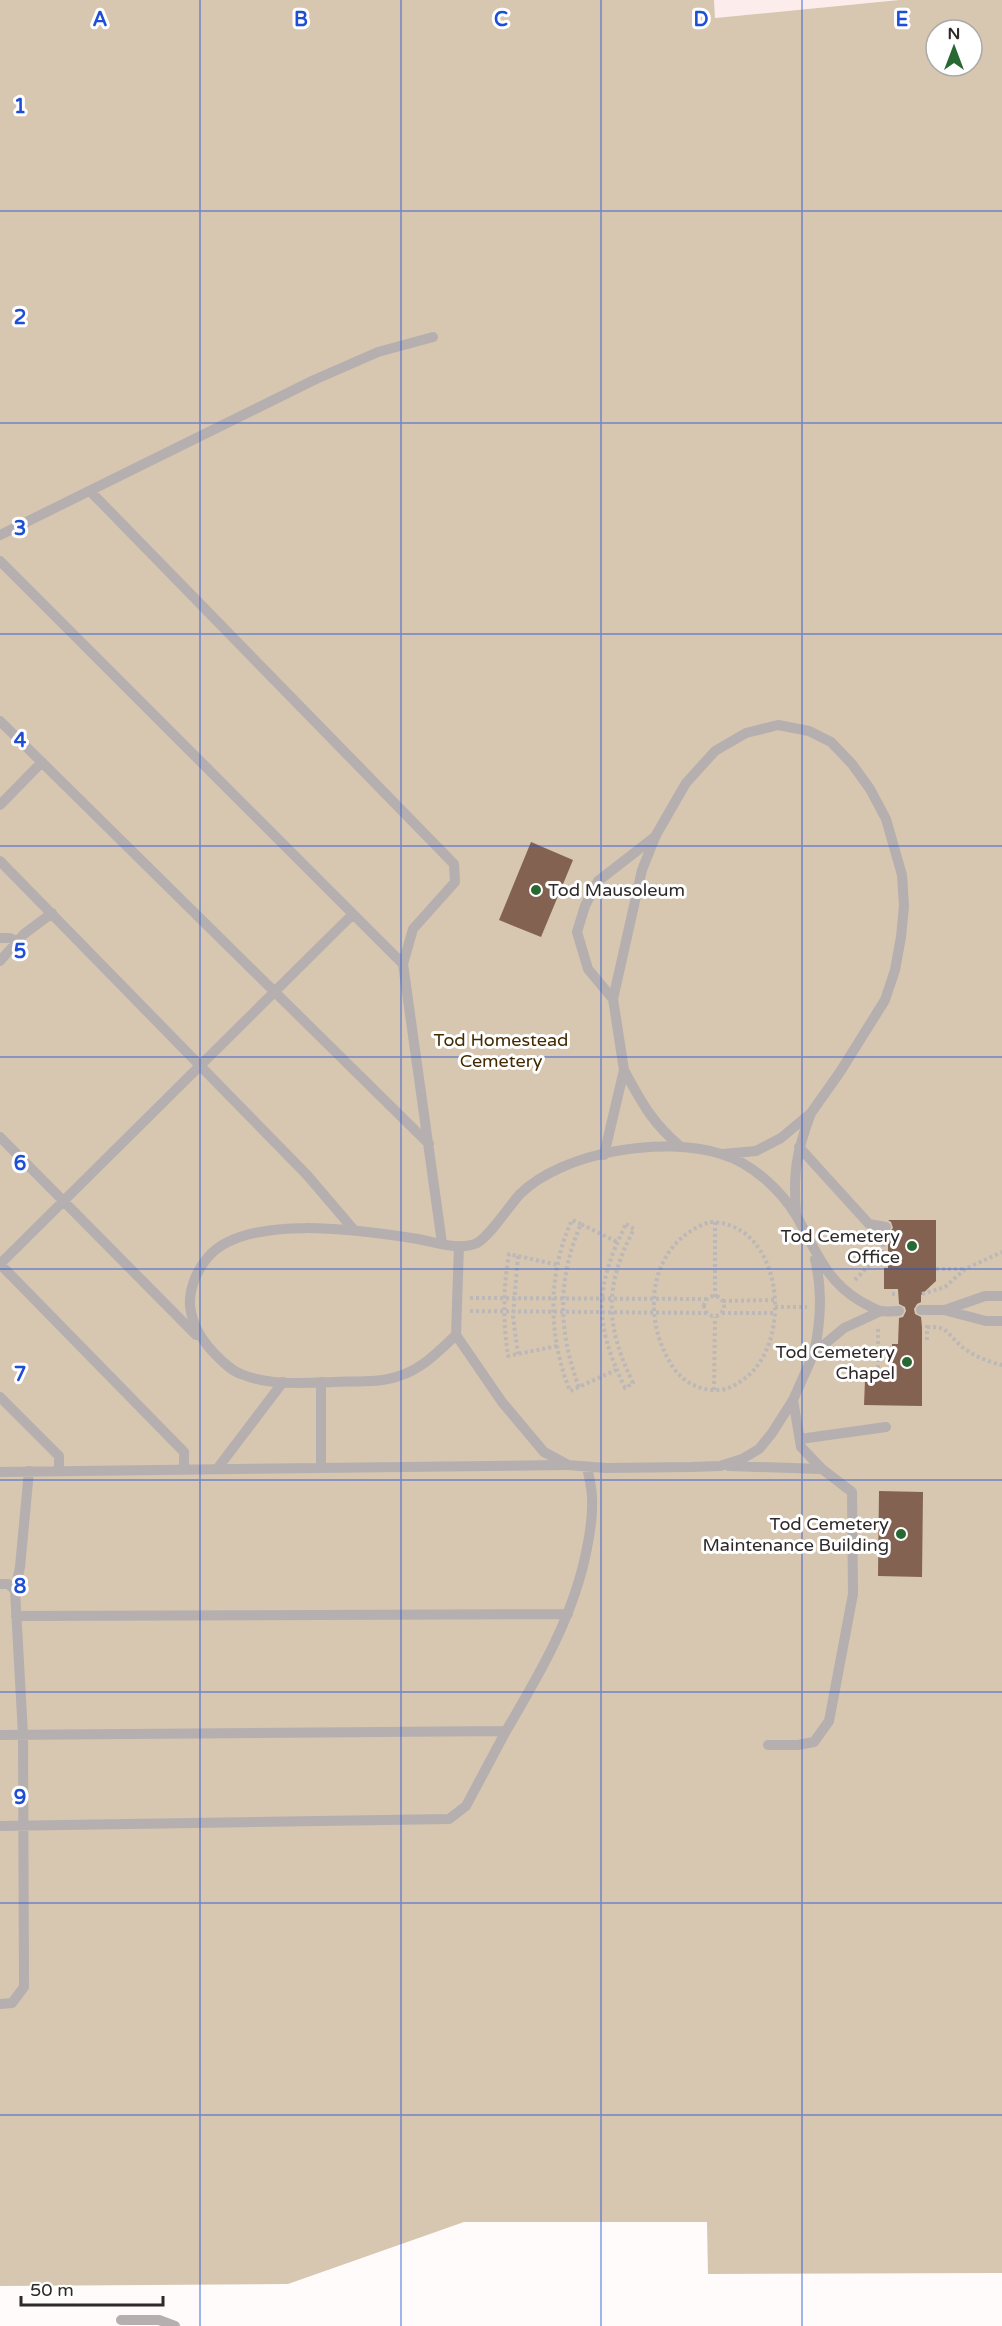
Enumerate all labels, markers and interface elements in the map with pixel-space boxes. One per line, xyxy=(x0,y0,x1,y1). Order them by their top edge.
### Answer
text: A xyxy=(93,8,108,32)
text: B xyxy=(294,8,308,32)
text: C xyxy=(494,8,508,32)
text: D xyxy=(693,8,709,32)
text: E xyxy=(896,8,909,32)
north arrow xyxy=(924,18,984,78)
text: N xyxy=(948,24,960,44)
text: 1 xyxy=(14,95,26,119)
text: 2 xyxy=(14,306,26,330)
text: 3 xyxy=(14,517,26,541)
text: 4 xyxy=(14,729,27,753)
place label: Tod Mausoleum xyxy=(548,879,685,901)
marker: Tod Mausoleum xyxy=(529,883,543,897)
text: 5 xyxy=(14,940,26,964)
park label: Tod Homestead Cemetery xyxy=(434,1029,568,1072)
text: 6 xyxy=(14,1152,26,1176)
place label: Tod Cemetery Office xyxy=(781,1225,900,1268)
marker: Tod Cemetery Office xyxy=(905,1239,919,1253)
place label: Tod Cemetery Chapel xyxy=(776,1341,895,1384)
marker: Tod Cemetery Chapel xyxy=(900,1355,914,1369)
text: 7 xyxy=(14,1363,26,1387)
place label: Tod Cemetery Maintenance Building xyxy=(702,1513,889,1556)
marker: Tod Cemetery Maintenance Building xyxy=(894,1527,908,1541)
text: 8 xyxy=(14,1575,26,1599)
text: 9 xyxy=(14,1786,26,1810)
scale bar xyxy=(21,2269,164,2307)
text: 50 m xyxy=(30,2279,74,2301)

